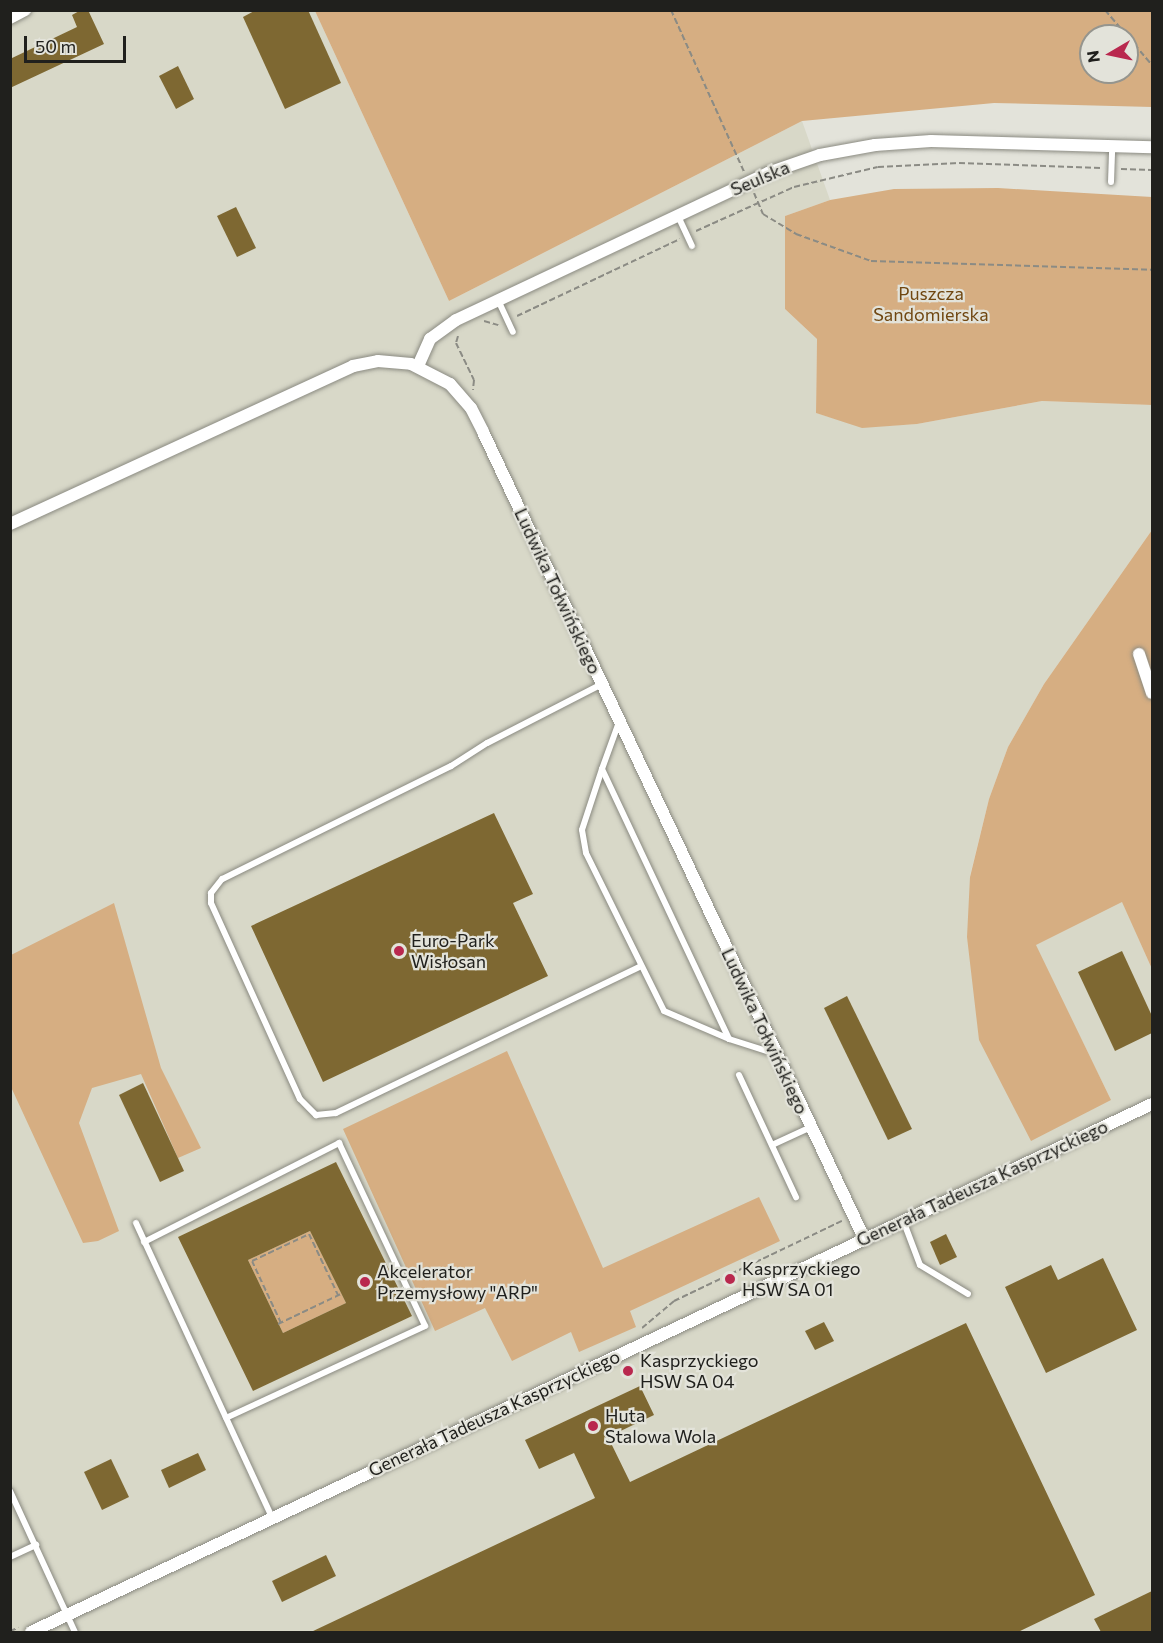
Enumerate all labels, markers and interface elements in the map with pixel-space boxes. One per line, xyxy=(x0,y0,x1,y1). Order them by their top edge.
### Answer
scale bar xyxy=(27,24,129,62)
north arrow xyxy=(1079,24,1139,84)
text: 50 m xyxy=(35,35,76,57)
text: N xyxy=(1082,49,1103,64)
street label: Seulska xyxy=(727,156,793,200)
park label: Puszcza Sandomierska xyxy=(873,283,989,326)
street label: Ludwika Tołwińskiego xyxy=(510,505,606,677)
place label: Euro-Park Wisłosan xyxy=(411,930,495,972)
marker: Euro-Park Wisłosan xyxy=(392,944,406,958)
street label: Ludwika Tołwińskiego xyxy=(717,945,813,1117)
street label: Generała Tadeusza Kasprzyckiego xyxy=(853,1115,1111,1251)
place label: Kasprzyckiego HSW SA 01 xyxy=(742,1258,861,1300)
place label: Akcelerator Przemysłowy "ARP" xyxy=(377,1261,538,1304)
marker: Kasprzyckiego HSW SA 01 xyxy=(723,1272,737,1286)
marker: Akcelerator Przemysłowy "ARP" xyxy=(358,1275,372,1289)
street label: Generała Tadeusza Kasprzyckiego xyxy=(365,1345,623,1481)
place label: Kasprzyckiego HSW SA 04 xyxy=(640,1350,759,1392)
marker: Kasprzyckiego HSW SA 04 xyxy=(621,1364,635,1378)
place label: Huta Stalowa Wola xyxy=(605,1405,716,1448)
marker: Huta Stalowa Wola xyxy=(586,1419,600,1433)

